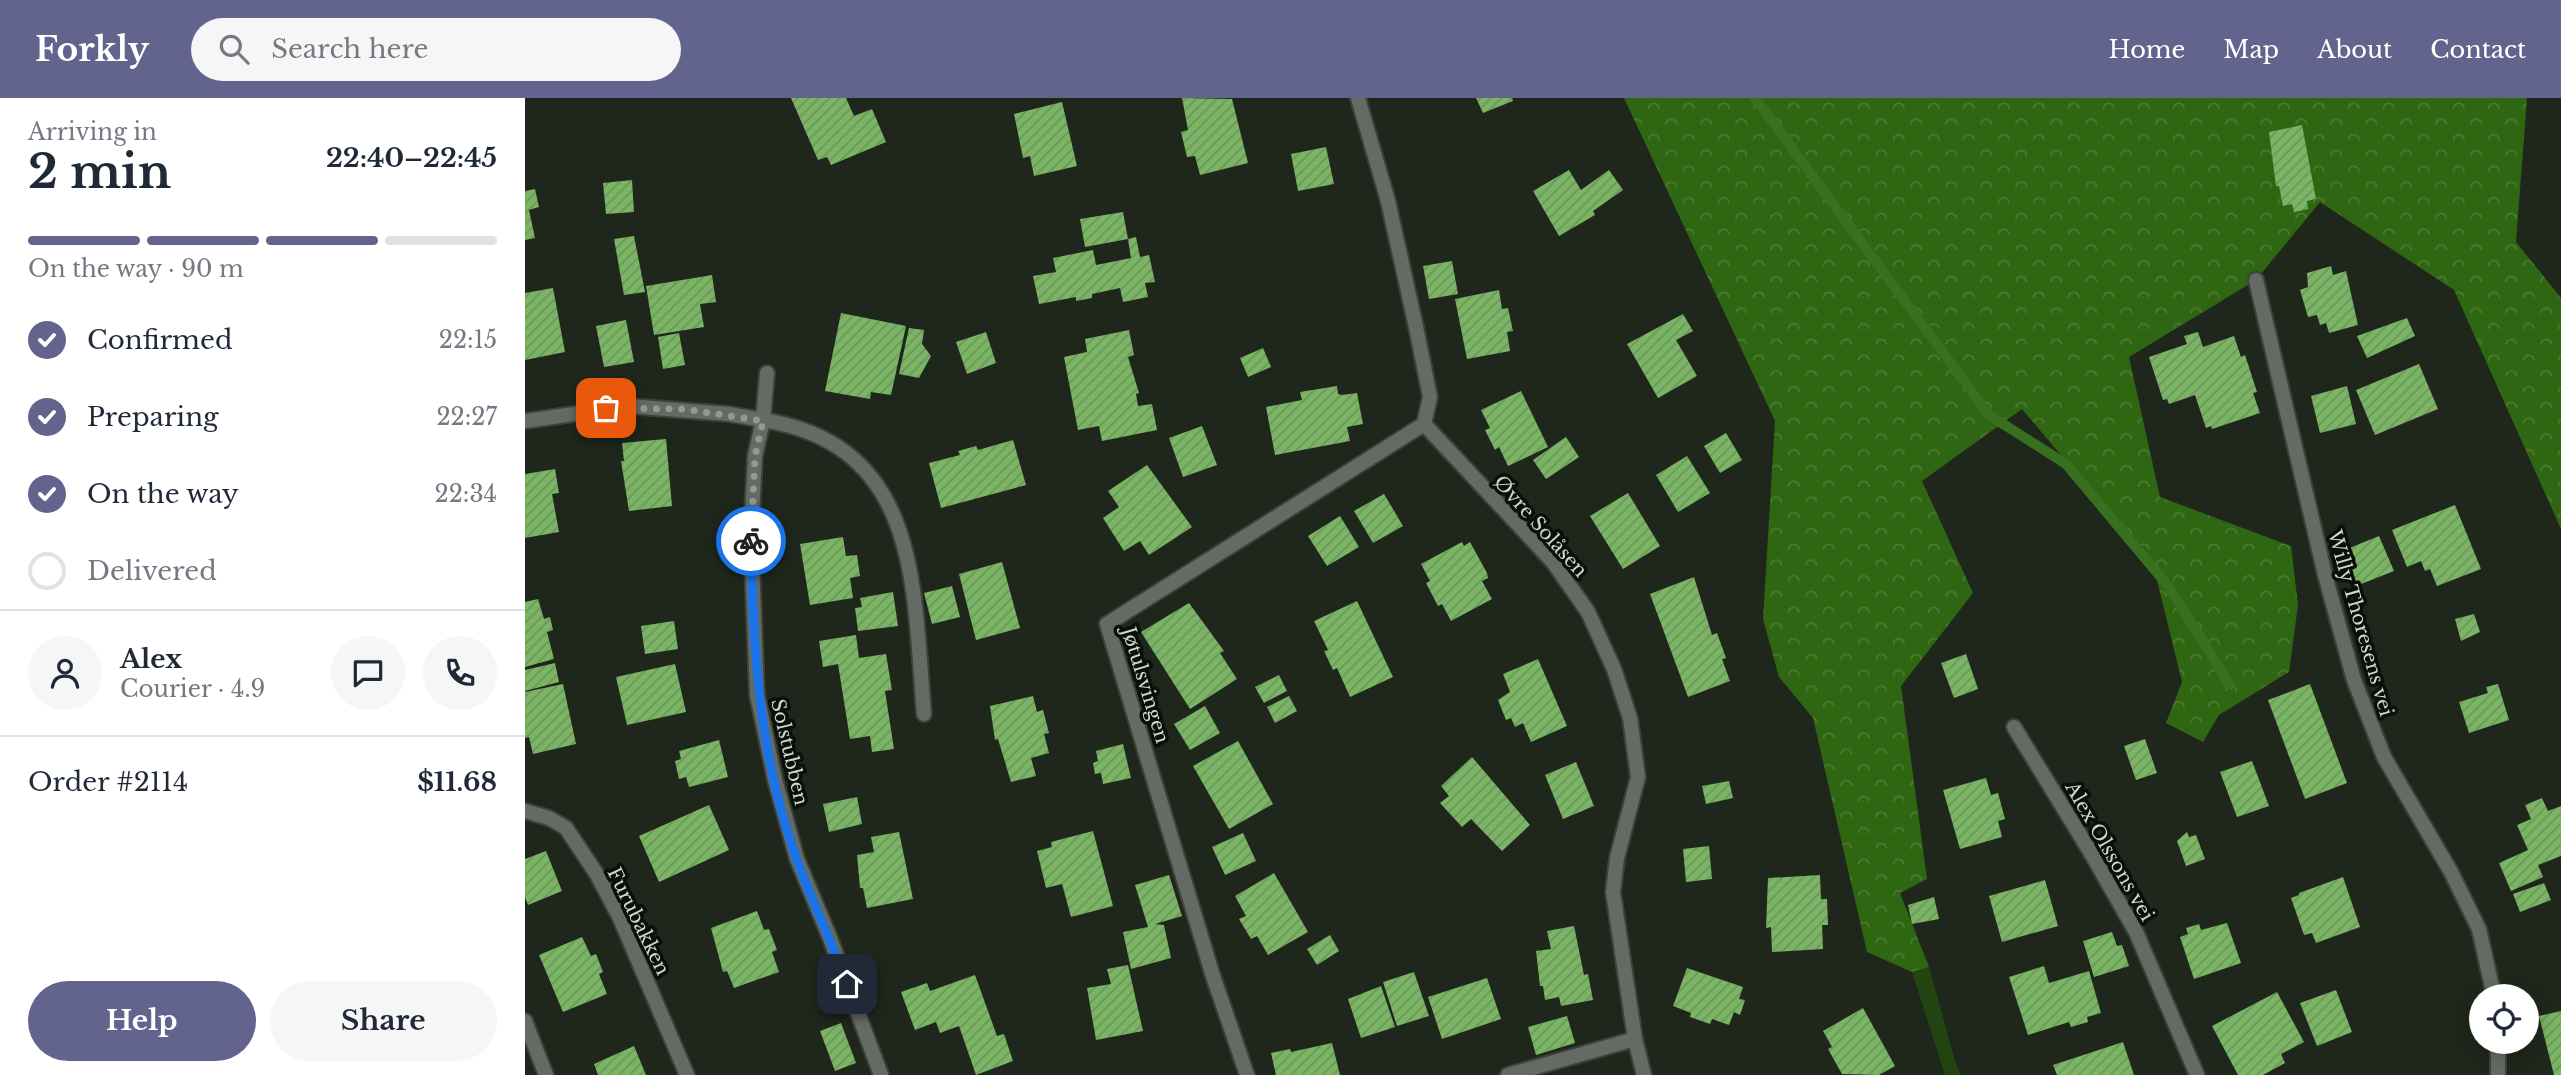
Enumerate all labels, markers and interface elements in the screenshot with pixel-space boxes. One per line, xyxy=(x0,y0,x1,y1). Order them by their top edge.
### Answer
search box xyxy=(191,18,681,81)
text: Forkly xyxy=(35,29,149,70)
icon: search xyxy=(215,30,253,68)
text: Search here xyxy=(271,33,428,65)
text: Home xyxy=(2109,35,2185,64)
text: Map xyxy=(2223,35,2279,64)
text: About xyxy=(2317,35,2392,64)
text: Contact xyxy=(2430,35,2526,64)
text: Arriving in xyxy=(28,118,157,146)
text: 22:40–22:45 xyxy=(326,142,497,174)
text: 2 min xyxy=(28,143,171,200)
text: On the way · 90 m xyxy=(28,255,244,283)
icon: check xyxy=(28,321,66,359)
text: Confirmed xyxy=(87,324,232,356)
text: 22:15 xyxy=(439,326,497,354)
pin xyxy=(576,378,636,438)
icon: bag xyxy=(587,389,625,427)
icon: check xyxy=(28,398,66,436)
text: Preparing xyxy=(87,401,219,433)
text: 22:27 xyxy=(436,403,497,431)
street label: Øvre Solåsen xyxy=(1489,471,1592,582)
icon: check xyxy=(28,475,66,513)
text: On the way xyxy=(87,478,239,510)
text: 22:34 xyxy=(434,480,497,508)
courier xyxy=(716,506,786,576)
icon: bike xyxy=(732,522,770,560)
street label: Willy Thoresens vei xyxy=(2323,526,2398,719)
text: Delivered xyxy=(87,555,217,587)
street label: Jøtulsvingen xyxy=(1116,621,1174,746)
button: person xyxy=(28,636,102,710)
button: chat xyxy=(331,636,405,710)
button: phone xyxy=(423,636,497,710)
text: Alex xyxy=(120,643,182,675)
text: Courier · 4.9 xyxy=(120,675,265,703)
street label: Solstubben xyxy=(766,697,813,807)
text: Order #2114 xyxy=(28,766,188,798)
text: $11.68 xyxy=(417,766,497,798)
street label: Alex Olssons vei xyxy=(2060,777,2159,925)
street label: Furubakken xyxy=(603,864,675,979)
pin xyxy=(817,954,877,1014)
icon: home xyxy=(828,965,866,1003)
button: Help xyxy=(28,981,256,1061)
button: Share xyxy=(270,981,497,1061)
map controls xyxy=(2469,984,2539,1054)
button: locate xyxy=(2469,984,2539,1054)

